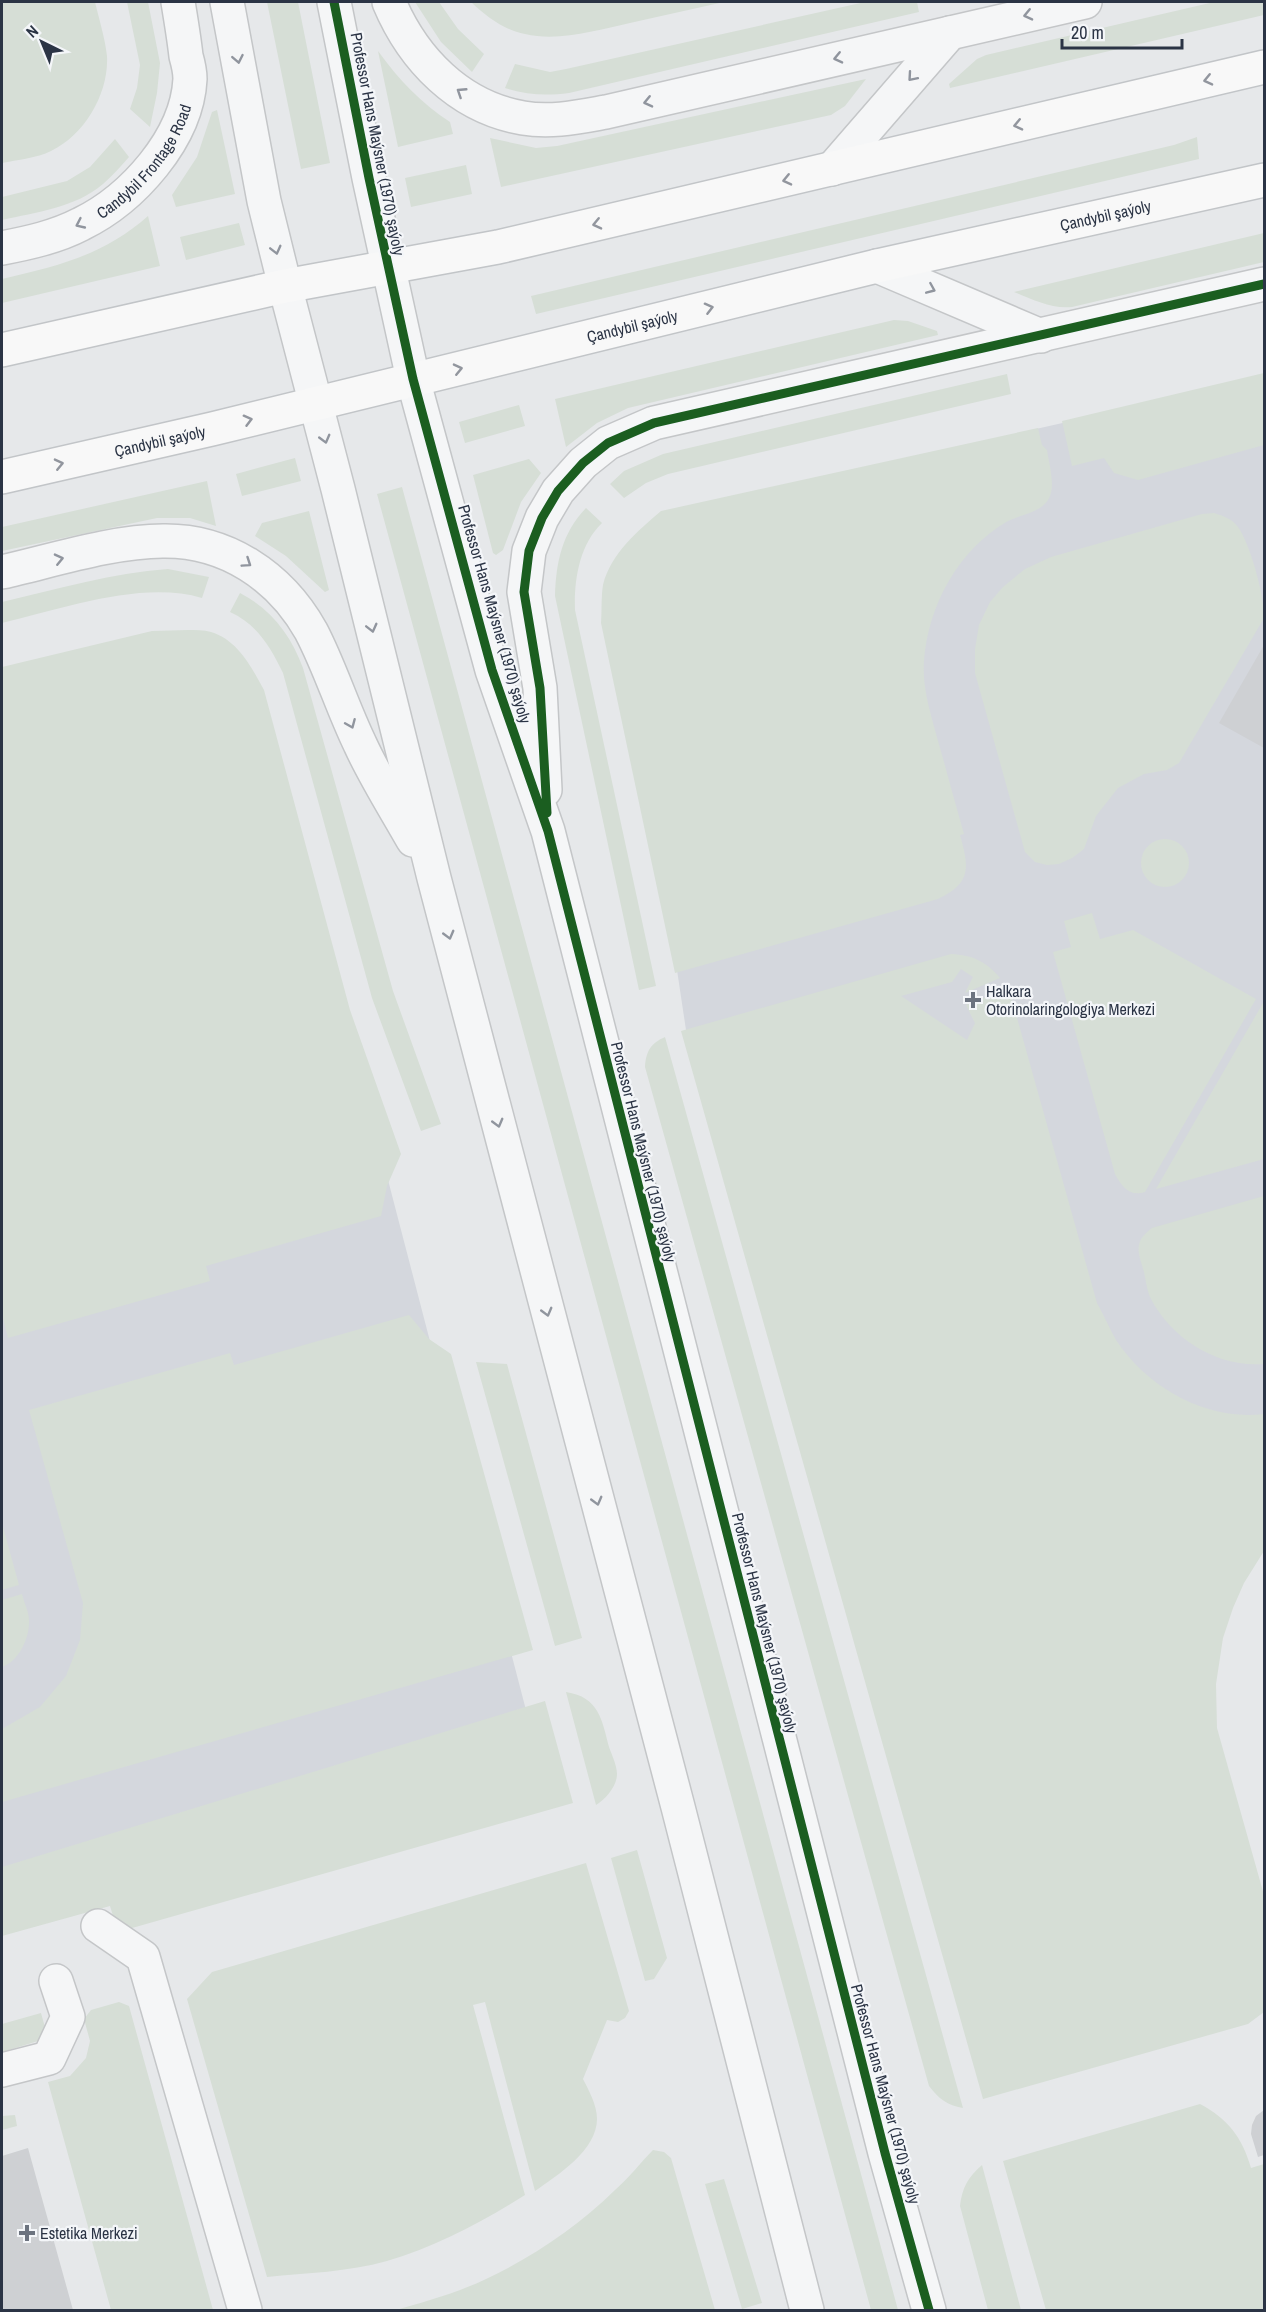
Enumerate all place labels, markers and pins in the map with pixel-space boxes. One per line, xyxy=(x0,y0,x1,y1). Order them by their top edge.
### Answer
place label: Halkara Otorinolaringologiya Merkezi xyxy=(986,980,1155,1020)
marker: Halkara Otorinolaringologiya Merkezi xyxy=(964,991,982,1009)
place label: Estetika Merkezi xyxy=(40,2222,138,2244)
marker: Estetika Merkezi xyxy=(18,2224,36,2242)

